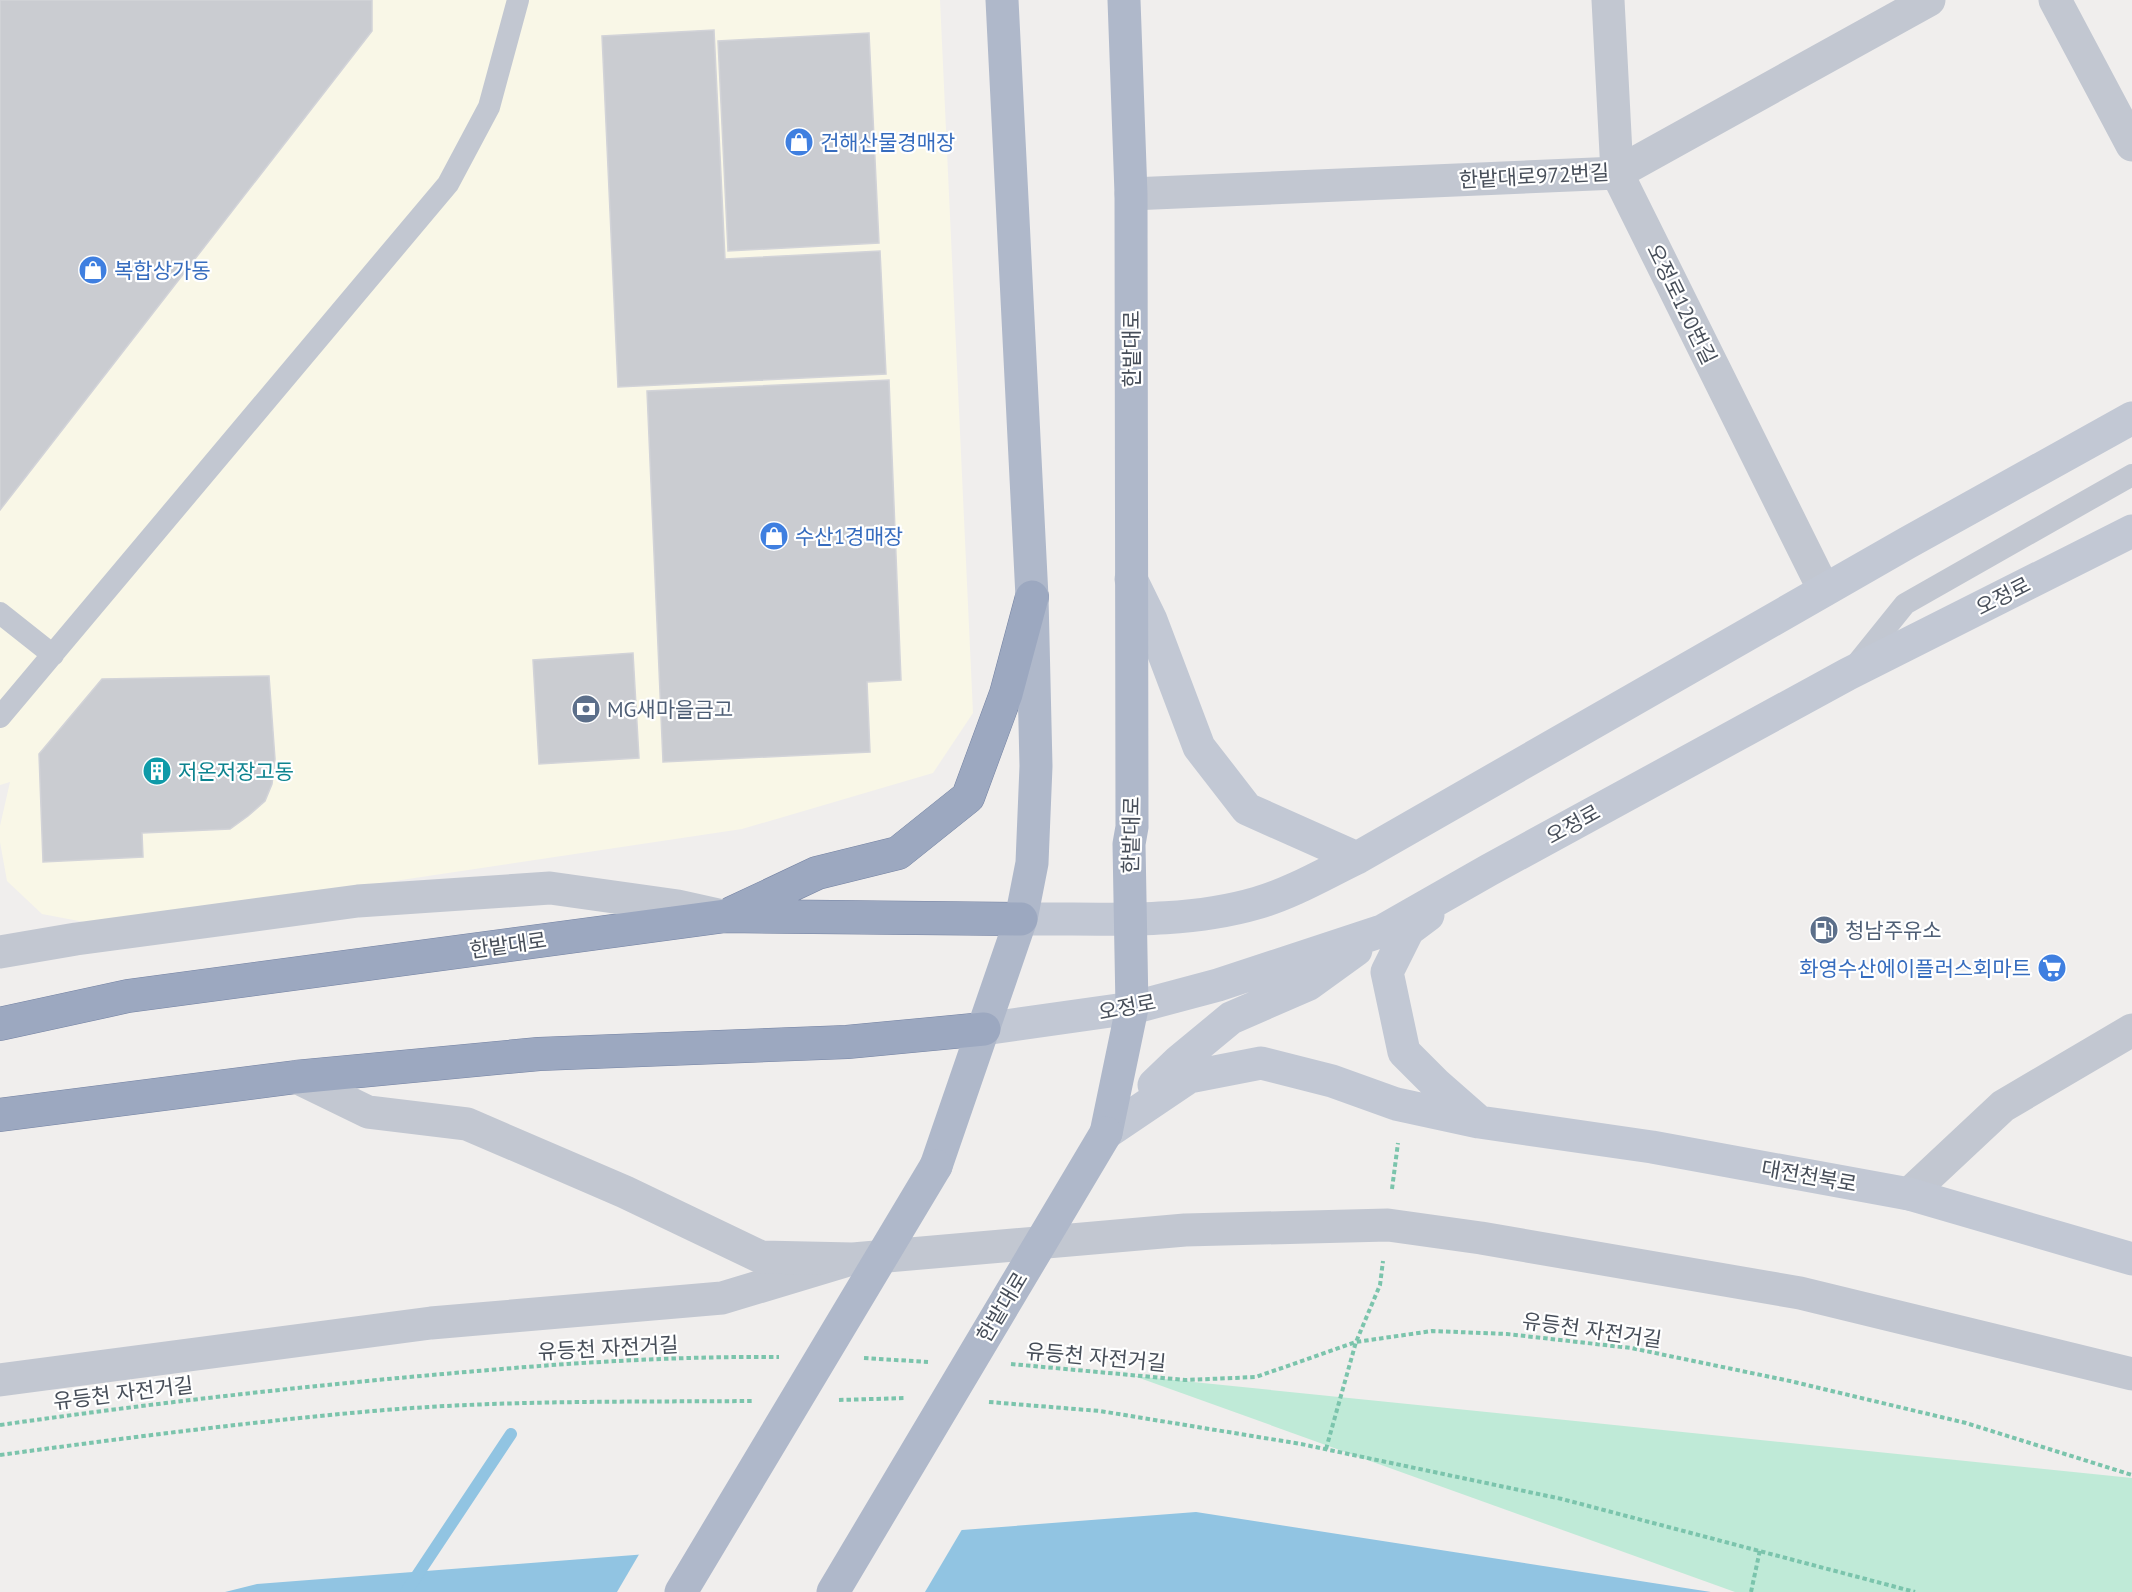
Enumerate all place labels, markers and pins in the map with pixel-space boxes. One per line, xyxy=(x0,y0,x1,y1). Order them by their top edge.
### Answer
shop icon: 건해산물경매장 xyxy=(783,126,815,158)
place label: 건해산물경매장 xyxy=(820,129,955,156)
shop icon: 복합상가동 xyxy=(77,254,109,286)
place label: 복합상가동 xyxy=(114,257,211,284)
shop icon: 수산1경매장 xyxy=(758,520,790,552)
place label: 수산1경매장 xyxy=(795,523,903,550)
bank icon: MG새마을금고 xyxy=(570,693,602,725)
place label: MG새마을금고 xyxy=(607,696,733,723)
building icon: 저온저장고동 xyxy=(141,755,173,787)
place label: 저온저장고동 xyxy=(178,758,294,785)
fuel station icon: 청남주유소 xyxy=(1808,914,1840,946)
place label: 청남주유소 xyxy=(1845,917,1942,944)
supermarket icon: 화영수산에이플러스회마트 xyxy=(2036,952,2068,984)
place label: 화영수산에이플러스회마트 xyxy=(1799,955,2031,982)

